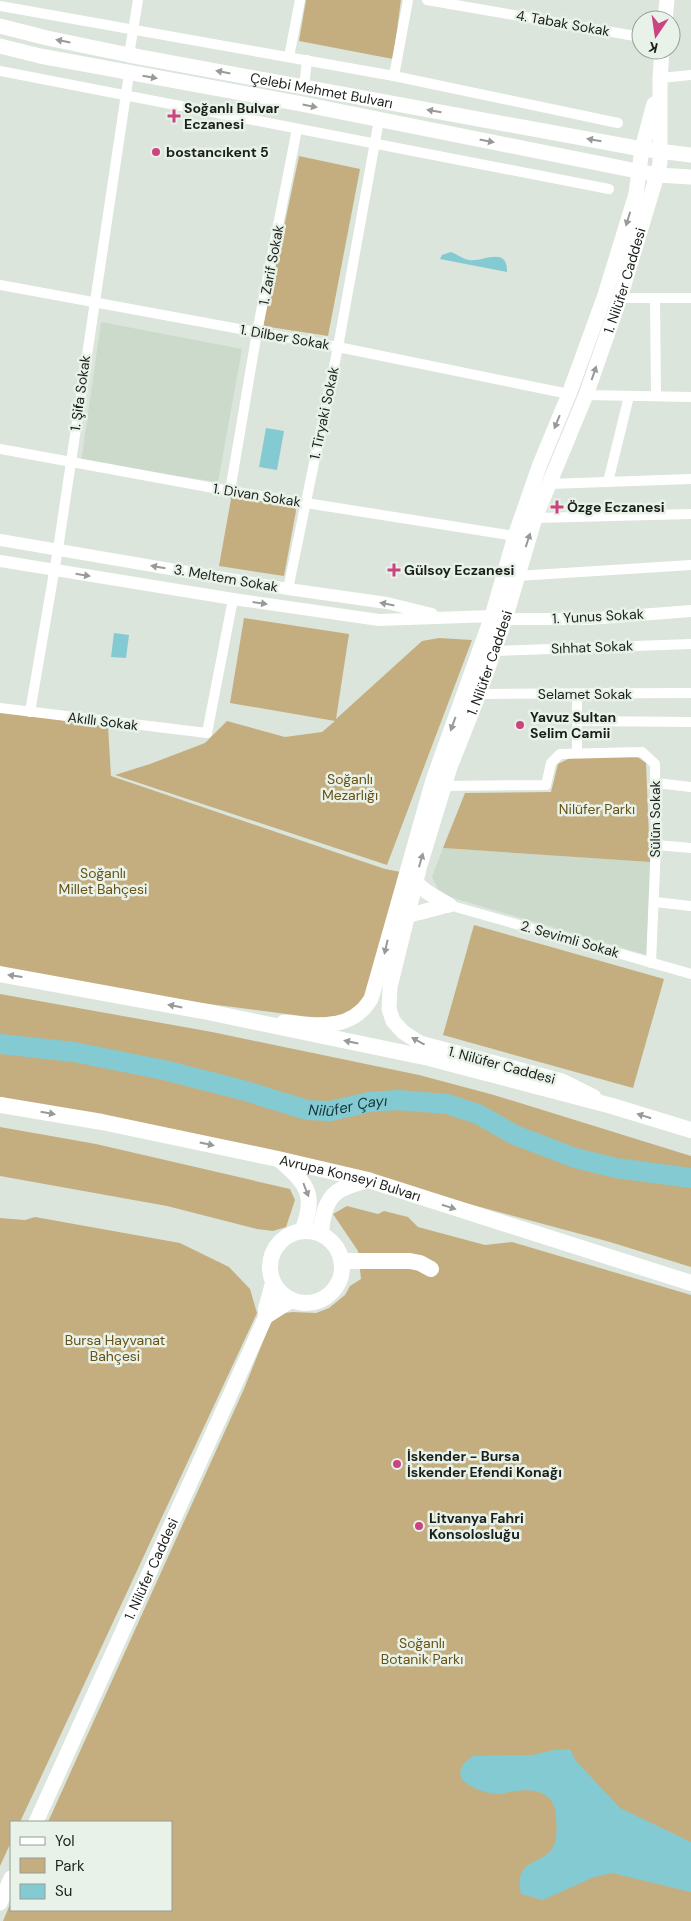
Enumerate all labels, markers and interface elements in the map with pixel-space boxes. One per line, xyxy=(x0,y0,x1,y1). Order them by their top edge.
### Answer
street label: 4. Tabak Sokak xyxy=(515,6,611,40)
north arrow xyxy=(631,10,681,60)
one-way arrow xyxy=(55,37,71,45)
text: K xyxy=(647,38,660,57)
one-way arrow xyxy=(215,68,231,76)
street label: Çelebi Mehmet Bulvarı xyxy=(249,68,394,112)
one-way arrow xyxy=(143,74,159,82)
place label: Soğanlı Bulvar Eczanesi xyxy=(184,99,279,133)
one-way arrow xyxy=(303,102,318,110)
one-way arrow xyxy=(426,107,442,115)
marker: Soğanlı Bulvar Eczanesi xyxy=(168,110,180,122)
one-way arrow xyxy=(586,136,602,144)
one-way arrow xyxy=(479,137,495,145)
place label: bostancıkent 5 xyxy=(166,143,269,161)
marker: bostancıkent 5 xyxy=(150,146,162,158)
one-way arrow xyxy=(624,212,632,227)
street label: 1. Zarif Sokak xyxy=(254,223,288,307)
street label: 1. Nilüfer Caddesi xyxy=(599,225,650,336)
street label: 1. Dilber Sokak xyxy=(239,320,331,354)
street label: 1. Şifa Sokak xyxy=(66,354,94,432)
street label: 1. Tiryaki Sokak xyxy=(305,365,343,461)
one-way arrow xyxy=(591,365,598,380)
one-way arrow xyxy=(553,415,561,429)
street label: 1. Divan Sokak xyxy=(212,479,302,511)
place label: Özge Eczanesi xyxy=(567,498,665,516)
marker: Özge Eczanesi xyxy=(551,501,563,513)
one-way arrow xyxy=(524,532,532,547)
street label: 3. Meltem Sokak xyxy=(173,560,279,596)
place label: Gülsoy Eczanesi xyxy=(404,561,515,579)
one-way arrow xyxy=(149,562,165,570)
marker: Gülsoy Eczanesi xyxy=(388,564,400,576)
one-way arrow xyxy=(75,571,91,579)
one-way arrow xyxy=(253,599,269,607)
one-way arrow xyxy=(379,600,395,608)
street label: 1. Yunus Sokak xyxy=(552,605,644,627)
street label: 1. Nilüfer Caddesi xyxy=(462,608,516,718)
street label: Sıhhat Sokak xyxy=(551,637,633,657)
street label: Selamet Sokak xyxy=(538,685,632,703)
street label: Akıllı Sokak xyxy=(67,708,139,734)
place label: Yavuz Sultan Selim Camii xyxy=(530,708,616,742)
one-way arrow xyxy=(449,717,457,732)
marker: Yavuz Sultan Selim Camii xyxy=(514,719,526,731)
park label: Soğanlı Mezarlığı xyxy=(322,770,378,804)
street label: Sülün Sokak xyxy=(646,780,664,858)
park label: Nilüfer Parkı xyxy=(559,800,635,818)
one-way arrow xyxy=(418,852,426,867)
park label: Soğanlı Millet Bahçesi xyxy=(59,864,147,898)
street label: 2. Sevimli Sokak xyxy=(519,916,621,962)
one-way arrow xyxy=(382,939,390,954)
one-way arrow xyxy=(7,972,23,980)
one-way arrow xyxy=(166,1001,182,1009)
one-way arrow xyxy=(343,1037,359,1045)
one-way arrow xyxy=(410,1037,425,1045)
street label: 1. Nilüfer Caddesi xyxy=(447,1042,557,1088)
water label: Nilüfer Çayı xyxy=(308,1091,388,1121)
one-way arrow xyxy=(40,1109,56,1117)
one-way arrow xyxy=(637,1111,652,1119)
one-way arrow xyxy=(200,1140,215,1148)
street label: Avrupa Konseyi Bulvarı xyxy=(278,1151,423,1205)
one-way arrow xyxy=(302,1183,310,1198)
one-way arrow xyxy=(442,1203,457,1211)
park label: Bursa Hayvanat Bahçesi xyxy=(65,1331,165,1365)
place label: İskender - Bursa İskender Efendi Konağı xyxy=(407,1447,562,1481)
marker: İskender - Bursa İskender Efendi Konağı xyxy=(391,1458,403,1470)
place label: Litvanya Fahri Konsolosluğu xyxy=(429,1509,524,1543)
street label: 1. Nilüfer Caddesi xyxy=(120,1515,182,1623)
marker: Litvanya Fahri Konsolosluğu xyxy=(413,1520,425,1532)
park label: Soğanlı Botanik Parkı xyxy=(381,1634,463,1668)
legend xyxy=(10,1821,172,1911)
text: Yol xyxy=(55,1831,75,1851)
text: Park xyxy=(55,1856,85,1876)
text: Su xyxy=(55,1881,72,1901)

